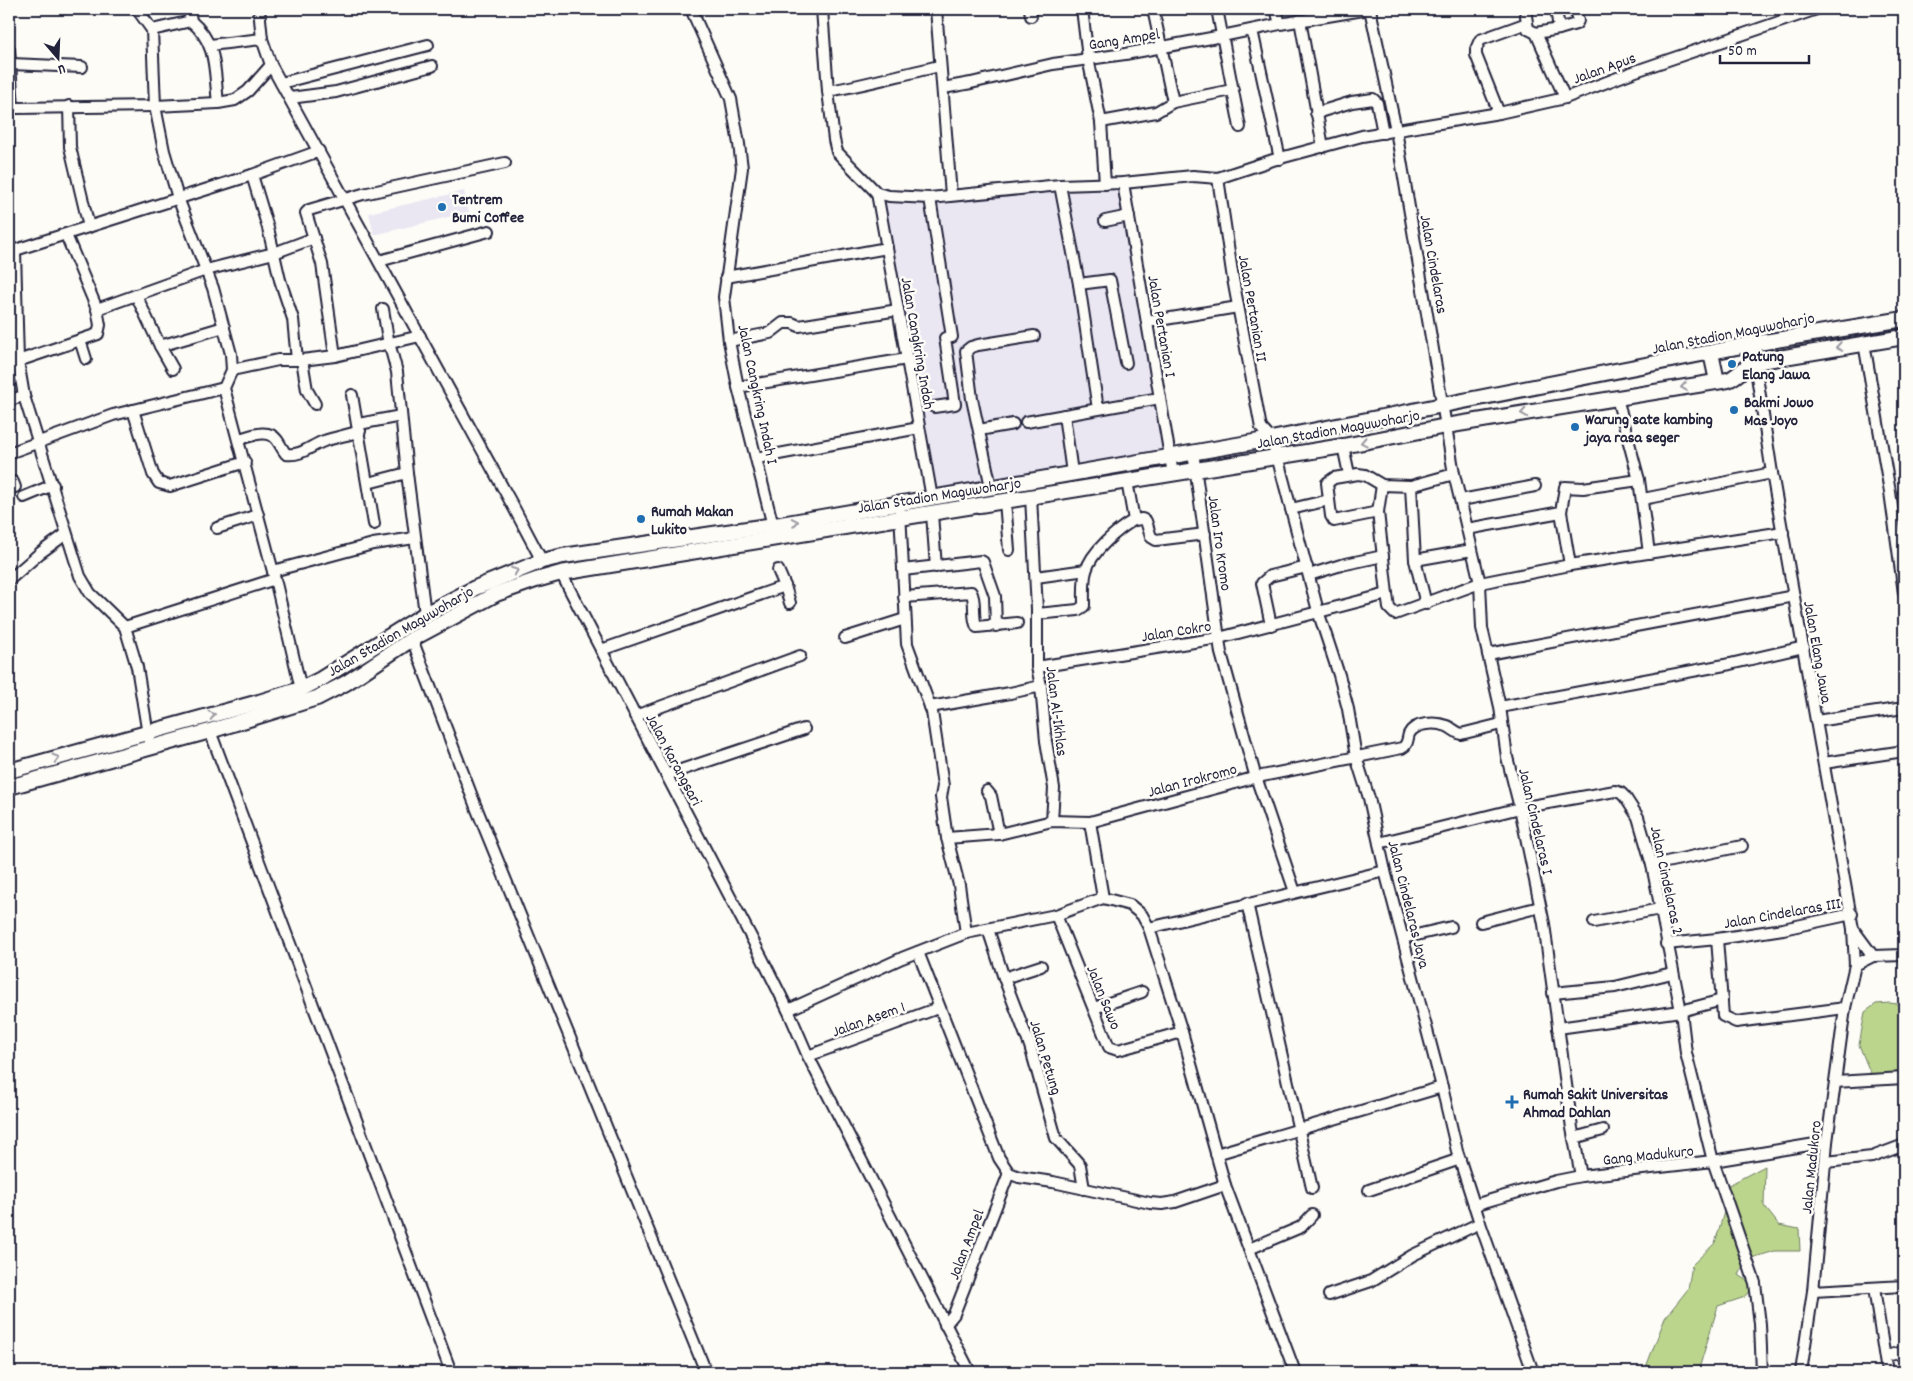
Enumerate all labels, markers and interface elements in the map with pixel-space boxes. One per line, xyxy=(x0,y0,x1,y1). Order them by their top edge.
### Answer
street label: Gang Ampel xyxy=(1087,23,1162,57)
north arrow xyxy=(32,32,82,82)
scale bar xyxy=(1720,32,1809,64)
text: 50 m xyxy=(1728,41,1757,63)
street label: Jalan Apus xyxy=(1570,47,1640,91)
text: U xyxy=(55,58,68,79)
place label: Tentrem Bumi Coffee xyxy=(452,189,524,230)
marker: Tentrem Bumi Coffee xyxy=(436,201,448,213)
street label: Jalan Cindelaras xyxy=(1413,213,1453,316)
street label: Jalan Pertanian II xyxy=(1231,253,1272,364)
street label: Jalan Pertanian I xyxy=(1140,274,1181,379)
street label: Jalan Cangkring Indah xyxy=(894,276,939,411)
street label: Jalan Stadion Maguwoharjo xyxy=(1650,307,1817,361)
street label: Jalan Cangkring Indah I xyxy=(731,323,783,467)
one-way arrow xyxy=(1834,342,1843,352)
place label: Patung Elang Jawa xyxy=(1742,346,1811,387)
marker: Patung Elang Jawa xyxy=(1726,358,1738,370)
one-way arrow xyxy=(1680,381,1689,391)
place label: Bakmi Jowo Mas Joyo xyxy=(1744,392,1814,433)
marker: Bakmi Jowo Mas Joyo xyxy=(1728,404,1740,416)
street label: Jalan Stadion Maguwoharjo xyxy=(1255,405,1422,456)
one-way arrow xyxy=(1520,407,1528,418)
place label: Warung sate kambing jaya rasa seger xyxy=(1583,409,1713,450)
marker: Warung sate kambing jaya rasa seger xyxy=(1569,421,1581,433)
one-way arrow xyxy=(1360,436,1369,447)
street label: Jalan Stadion Maguwoharjo xyxy=(856,472,1023,521)
street label: Jalan Iro Kromo xyxy=(1200,494,1237,592)
place label: Rumah Makan Lukito xyxy=(651,501,734,542)
marker: Rumah Makan Lukito xyxy=(635,513,647,525)
one-way arrow xyxy=(791,518,800,528)
one-way arrow xyxy=(511,567,519,577)
street label: Jalan Stadion Maguwoharjo xyxy=(324,581,478,683)
street label: Jalan Elang Jawa xyxy=(1796,599,1837,706)
street label: Jalan Cokro xyxy=(1140,616,1213,649)
street label: Jalan Al-Ikhlas xyxy=(1039,665,1072,758)
one-way arrow xyxy=(208,710,217,721)
street label: Jalan Karangsari xyxy=(639,710,707,810)
one-way arrow xyxy=(51,754,59,764)
street label: Jalan Irokromo xyxy=(1146,758,1240,804)
street label: Jalan Cindelaras I xyxy=(1511,766,1558,877)
street label: Jalan Cindelaras 2 xyxy=(1643,824,1688,937)
street label: Jalan Cindelaras Jaya xyxy=(1381,838,1435,971)
street label: Jalan Cindelaras III xyxy=(1722,893,1843,936)
street label: Jalan Sawo xyxy=(1079,962,1126,1034)
street label: Jalan Asem 1 xyxy=(829,996,909,1044)
street label: Jalan Petung xyxy=(1022,1017,1067,1098)
place label: Rumah Sakit Universitas Ahmad Dahlan xyxy=(1523,1084,1669,1125)
marker: Rumah Sakit Universitas Ahmad Dahlan xyxy=(1505,1095,1519,1109)
street label: Jalan Madukoro xyxy=(1796,1119,1829,1215)
street label: Gang Madukuro xyxy=(1602,1140,1695,1173)
street label: Jalan Ampel xyxy=(943,1206,991,1283)

